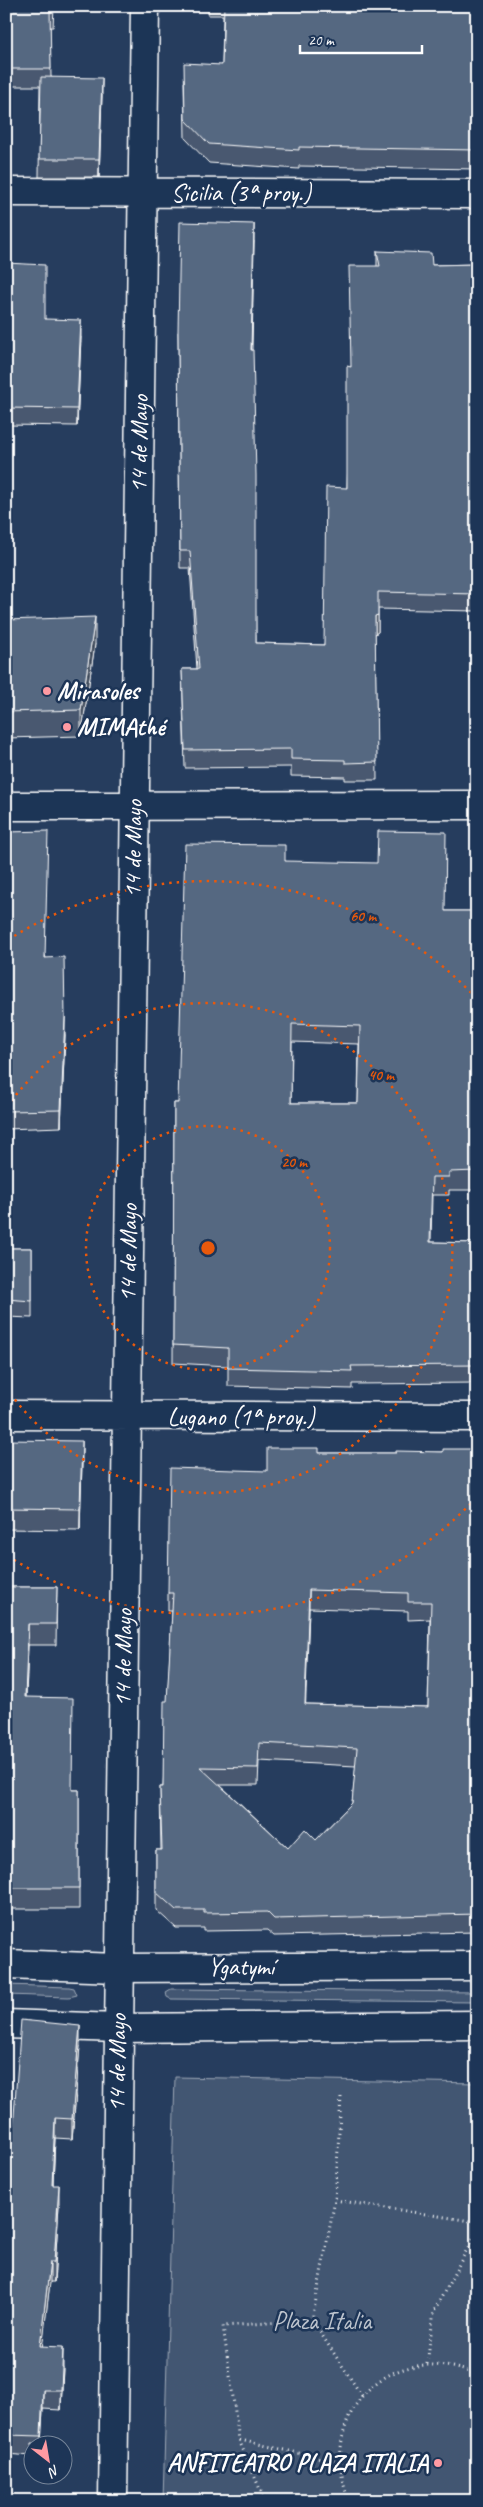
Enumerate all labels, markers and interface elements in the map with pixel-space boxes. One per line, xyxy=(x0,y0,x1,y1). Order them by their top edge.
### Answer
scale bar xyxy=(300,22,423,54)
text: 20 m xyxy=(308,31,335,50)
street label: Sicilia (3ª proy.) xyxy=(171,177,313,209)
street label: 14 de Mayo xyxy=(122,394,156,493)
place label: Mirasoles xyxy=(57,675,141,707)
marker: Mirasoles xyxy=(41,685,53,697)
place label: MIMAthé xyxy=(77,711,168,743)
marker: MIMAthé xyxy=(61,721,73,733)
street label: 14 de Mayo xyxy=(116,799,150,898)
text: 60 m xyxy=(350,907,377,926)
text: 40 m xyxy=(368,1066,395,1085)
text: 20 m xyxy=(281,1153,308,1172)
street label: 14 de Mayo xyxy=(111,1203,145,1302)
centre of rings xyxy=(199,1239,217,1257)
street label: Lugano (1ª proy.) xyxy=(167,1401,316,1433)
street label: 14 de Mayo xyxy=(106,1608,140,1707)
street label: Ygatymí xyxy=(208,1951,280,1983)
street label: 14 de Mayo xyxy=(100,2013,134,2112)
park label: Plaza Italia xyxy=(273,2305,373,2337)
north arrow xyxy=(22,2434,72,2484)
place label: ANFITEATRO PLAZA ITALIA xyxy=(167,2447,429,2479)
marker: ANFITEATRO PLAZA ITALIA xyxy=(432,2457,444,2469)
text: N xyxy=(44,2461,63,2481)

